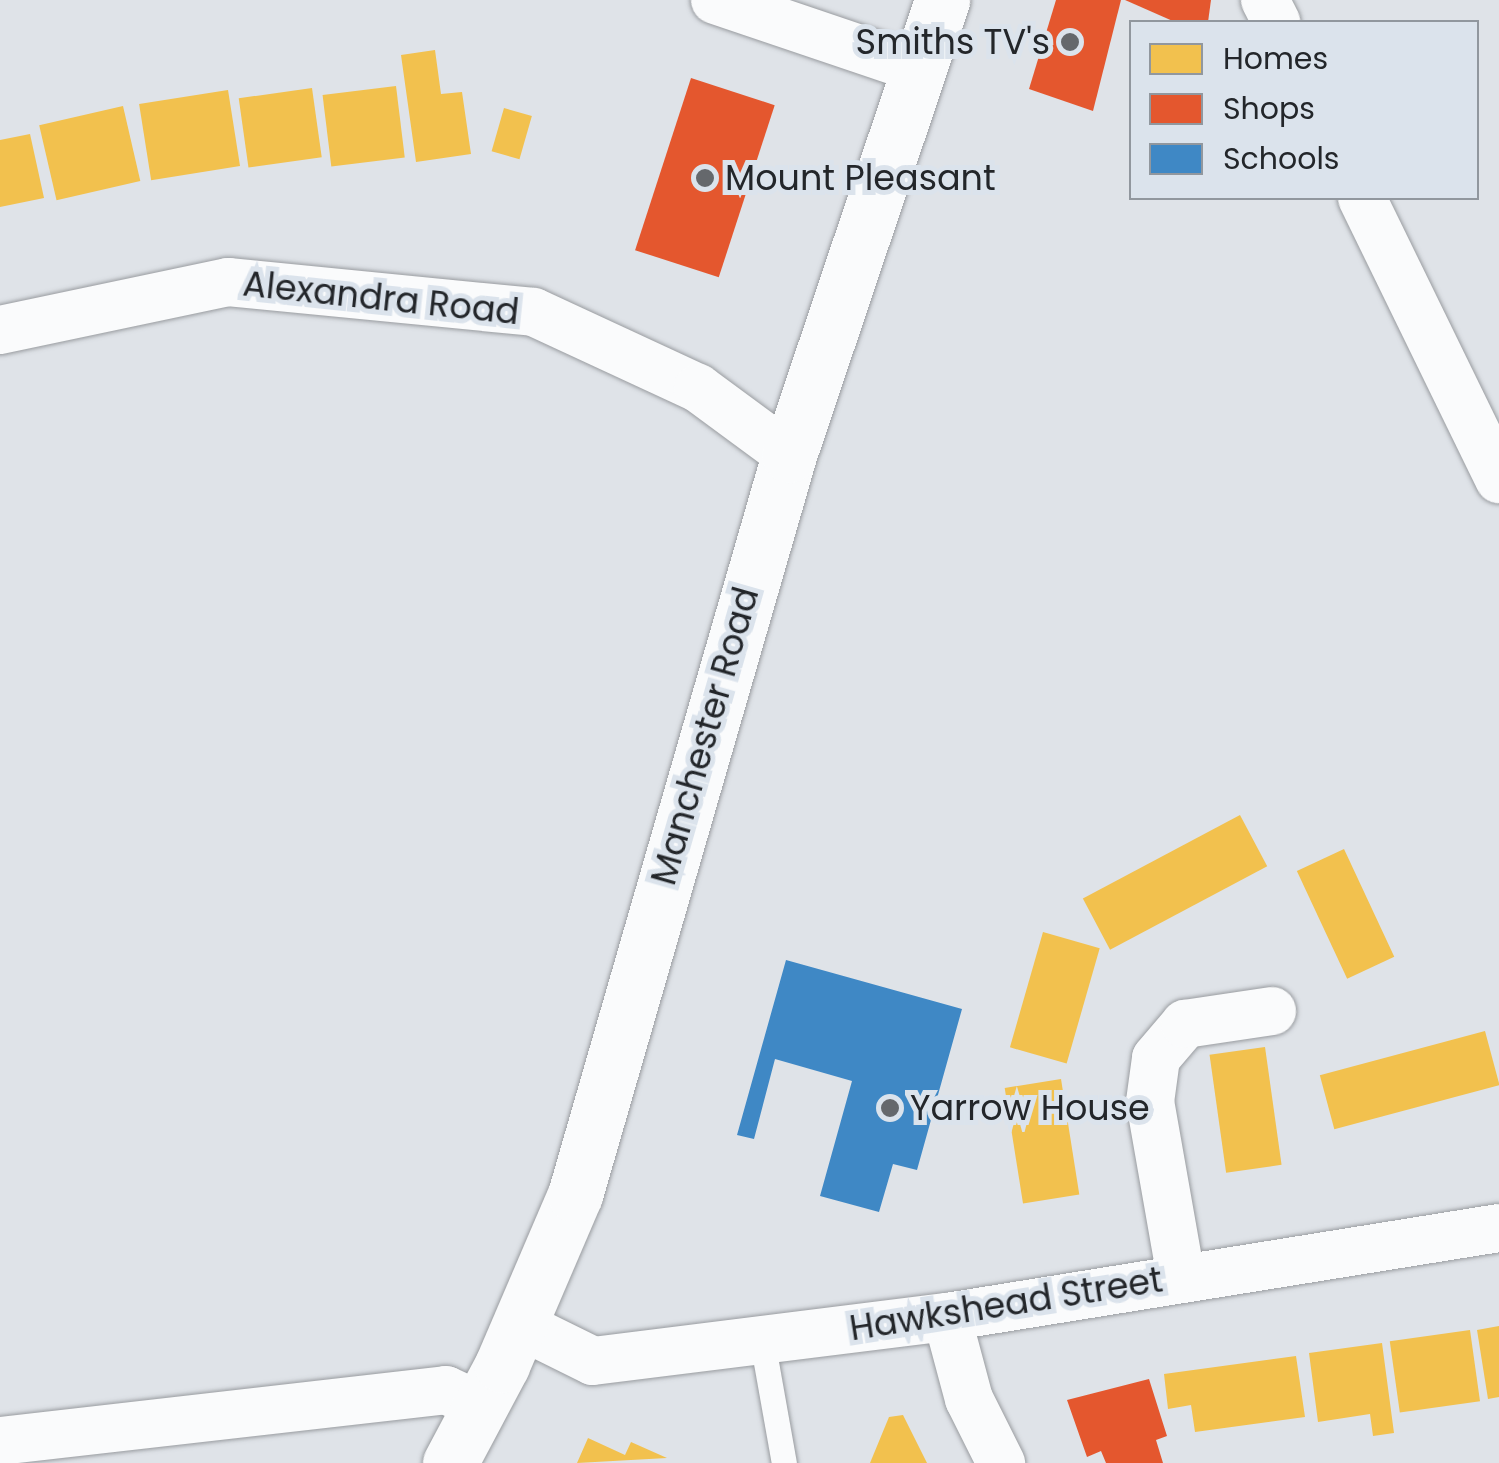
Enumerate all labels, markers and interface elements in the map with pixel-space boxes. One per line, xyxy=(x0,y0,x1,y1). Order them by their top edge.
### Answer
legend xyxy=(1129,20,1479,200)
place label: Smiths TV's xyxy=(856,21,1050,63)
marker: Smiths TV's xyxy=(1059,31,1081,53)
text: Homes xyxy=(1223,37,1328,80)
text: Shops xyxy=(1223,87,1315,130)
text: Schools xyxy=(1223,137,1339,180)
place label: Mount Pleasant xyxy=(725,157,996,199)
marker: Mount Pleasant xyxy=(694,167,716,189)
street label: Alexandra Road xyxy=(241,263,521,333)
street label: Manchester Road xyxy=(642,582,768,890)
place label: Yarrow House xyxy=(910,1087,1150,1129)
marker: Yarrow House xyxy=(879,1097,901,1119)
street label: Hawkshead Street xyxy=(847,1259,1165,1349)

